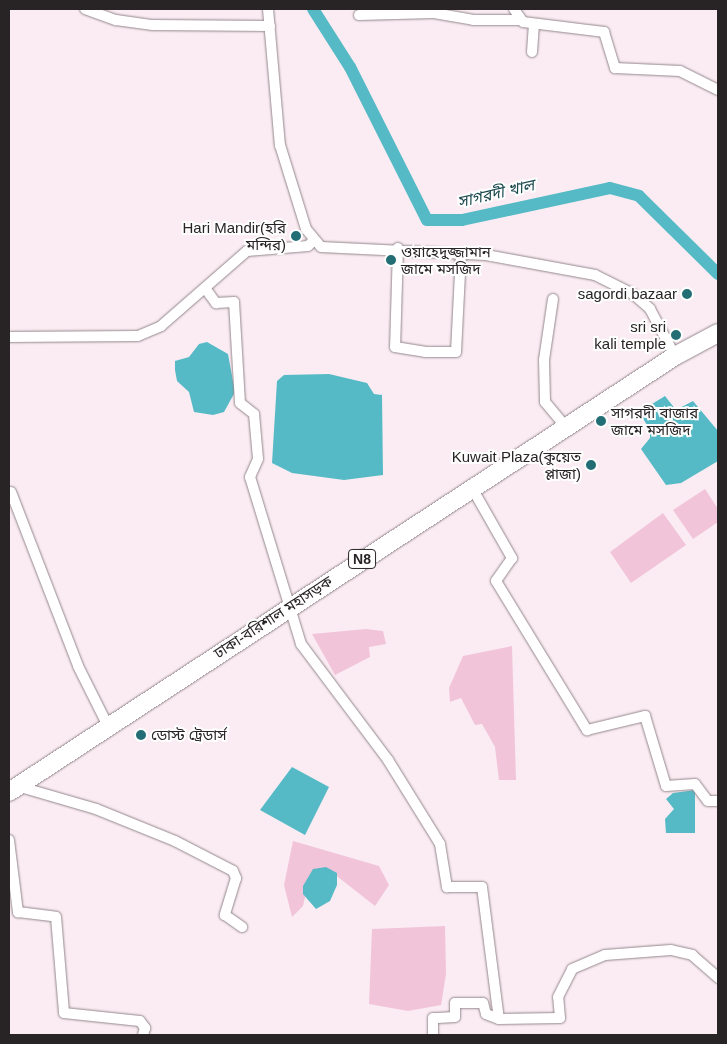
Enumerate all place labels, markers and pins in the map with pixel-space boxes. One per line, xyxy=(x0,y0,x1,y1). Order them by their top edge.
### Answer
place label: Hari Mandir(হরি মন্দির) xyxy=(183,218,286,253)
marker: Hari Mandir(হরি মন্দির) xyxy=(290,230,302,242)
place label: ওয়াহেদুজ্জামান জামে মসজিদ xyxy=(401,242,491,277)
marker: ওয়াহেদুজ্জামান জামে মসজিদ xyxy=(385,254,397,266)
place label: sagordi bazaar xyxy=(578,285,677,303)
marker: sagordi bazaar xyxy=(681,288,693,300)
place label: sri sri kali temple xyxy=(594,317,666,352)
marker: sri sri kali temple xyxy=(670,329,682,341)
place label: সাগরদী বাজার জামে মসজিদ xyxy=(611,403,698,438)
marker: সাগরদী বাজার জামে মসজিদ xyxy=(595,415,607,427)
place label: Kuwait Plaza(কুয়েত প্লাজা) xyxy=(452,447,581,482)
marker: Kuwait Plaza(কুয়েত প্লাজা) xyxy=(585,459,597,471)
place label: ডোস্ট ট্রেডার্স xyxy=(151,726,227,744)
marker: ডোস্ট ট্রেডার্স xyxy=(135,729,147,741)

